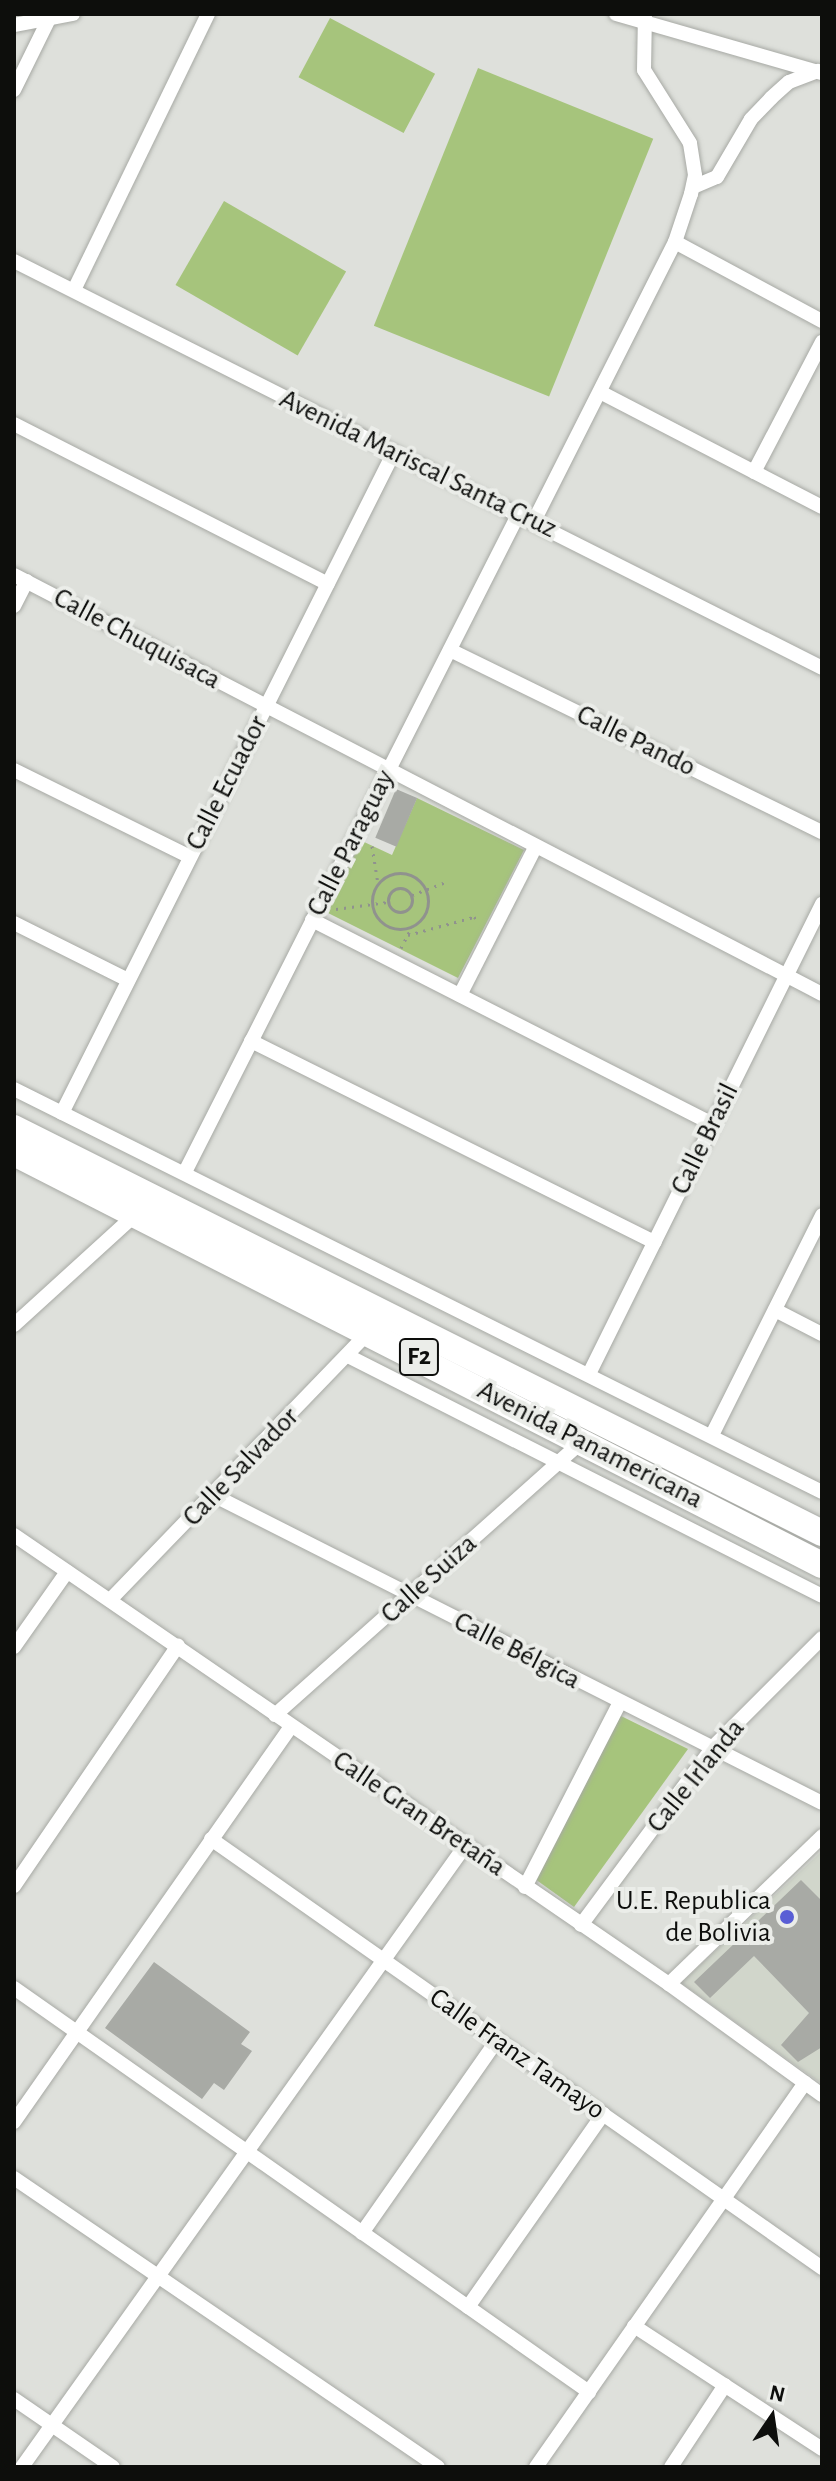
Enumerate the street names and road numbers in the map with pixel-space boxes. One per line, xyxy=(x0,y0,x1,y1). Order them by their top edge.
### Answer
street label: Avenida Mariscal Santa Cruz xyxy=(274,382,562,546)
street label: Calle Chuquisaca xyxy=(48,581,226,697)
street label: Calle Pando xyxy=(571,698,701,784)
street label: Calle Ecuador xyxy=(179,710,275,856)
street label: Calle Paraguay xyxy=(300,764,402,922)
street label: Calle Brasil xyxy=(664,1078,746,1200)
road number: F2 xyxy=(397,1335,441,1379)
street label: Avenida Panamericana xyxy=(472,1374,708,1516)
street label: Calle Salvador xyxy=(176,1400,306,1534)
street label: Calle Suiza xyxy=(374,1527,484,1631)
street label: Calle Bélgica xyxy=(448,1605,586,1697)
street label: Calle Irlanda xyxy=(640,1712,752,1840)
street label: Calle Gran Bretaña xyxy=(326,1744,512,1884)
street label: Calle Franz Tamayo xyxy=(423,1981,611,2127)

